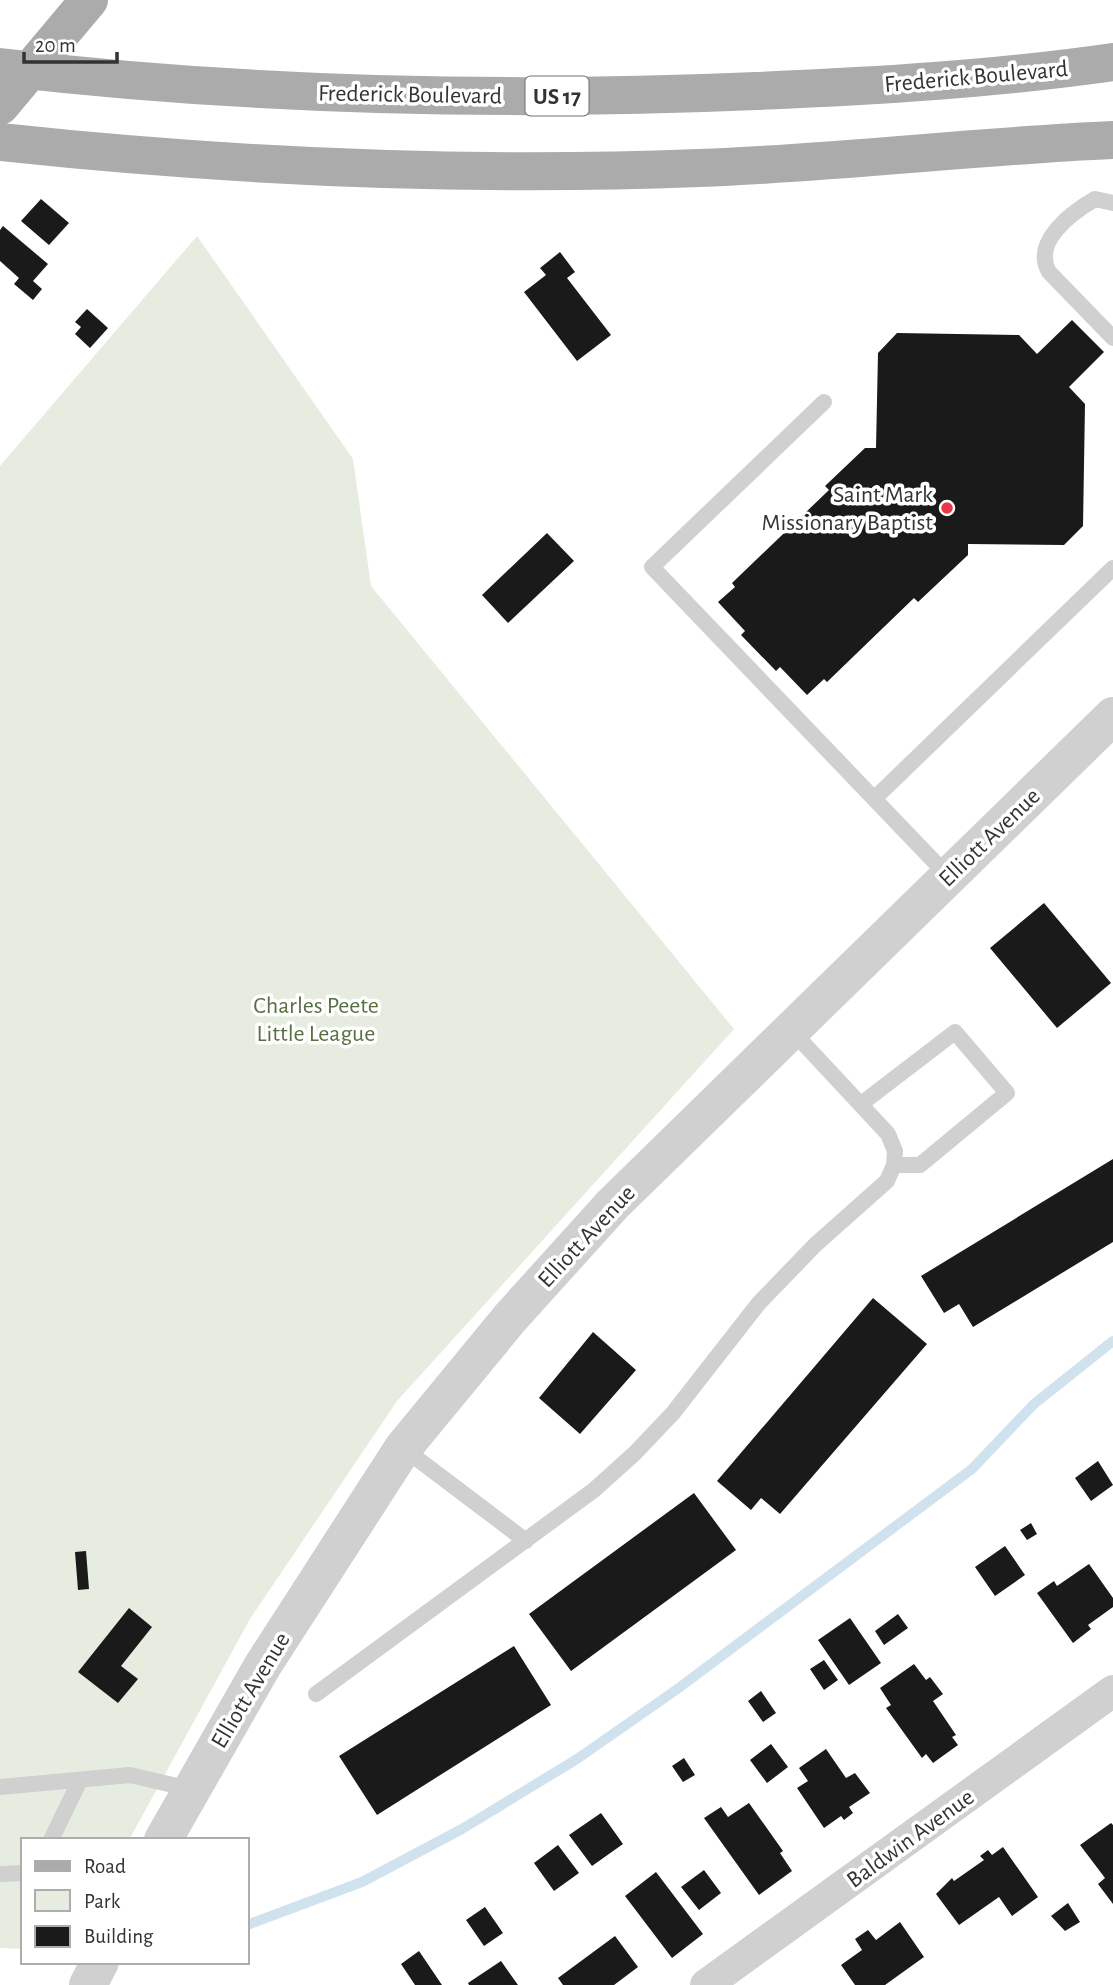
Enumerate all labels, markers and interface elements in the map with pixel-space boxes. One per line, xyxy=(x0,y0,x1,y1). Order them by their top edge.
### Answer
scale bar xyxy=(24,21,117,65)
text: 20 m xyxy=(35,35,76,56)
street label: Frederick Boulevard xyxy=(883,57,1069,97)
road number: US 17 xyxy=(526,76,588,116)
street label: Frederick Boulevard xyxy=(318,81,502,109)
place label: Saint Mark Missionary Baptist xyxy=(761,483,933,535)
marker: Saint Mark Missionary Baptist xyxy=(939,500,955,516)
street label: Elliott Avenue xyxy=(935,784,1045,892)
park label: Charles Peete Little League xyxy=(253,994,379,1046)
street label: Elliott Avenue xyxy=(534,1181,640,1292)
street label: Elliott Avenue xyxy=(207,1629,295,1753)
street label: Baldwin Avenue xyxy=(843,1785,979,1893)
legend xyxy=(21,1838,248,1964)
text: Road xyxy=(84,1856,126,1877)
text: Park xyxy=(84,1891,121,1912)
text: Building xyxy=(84,1926,154,1947)

